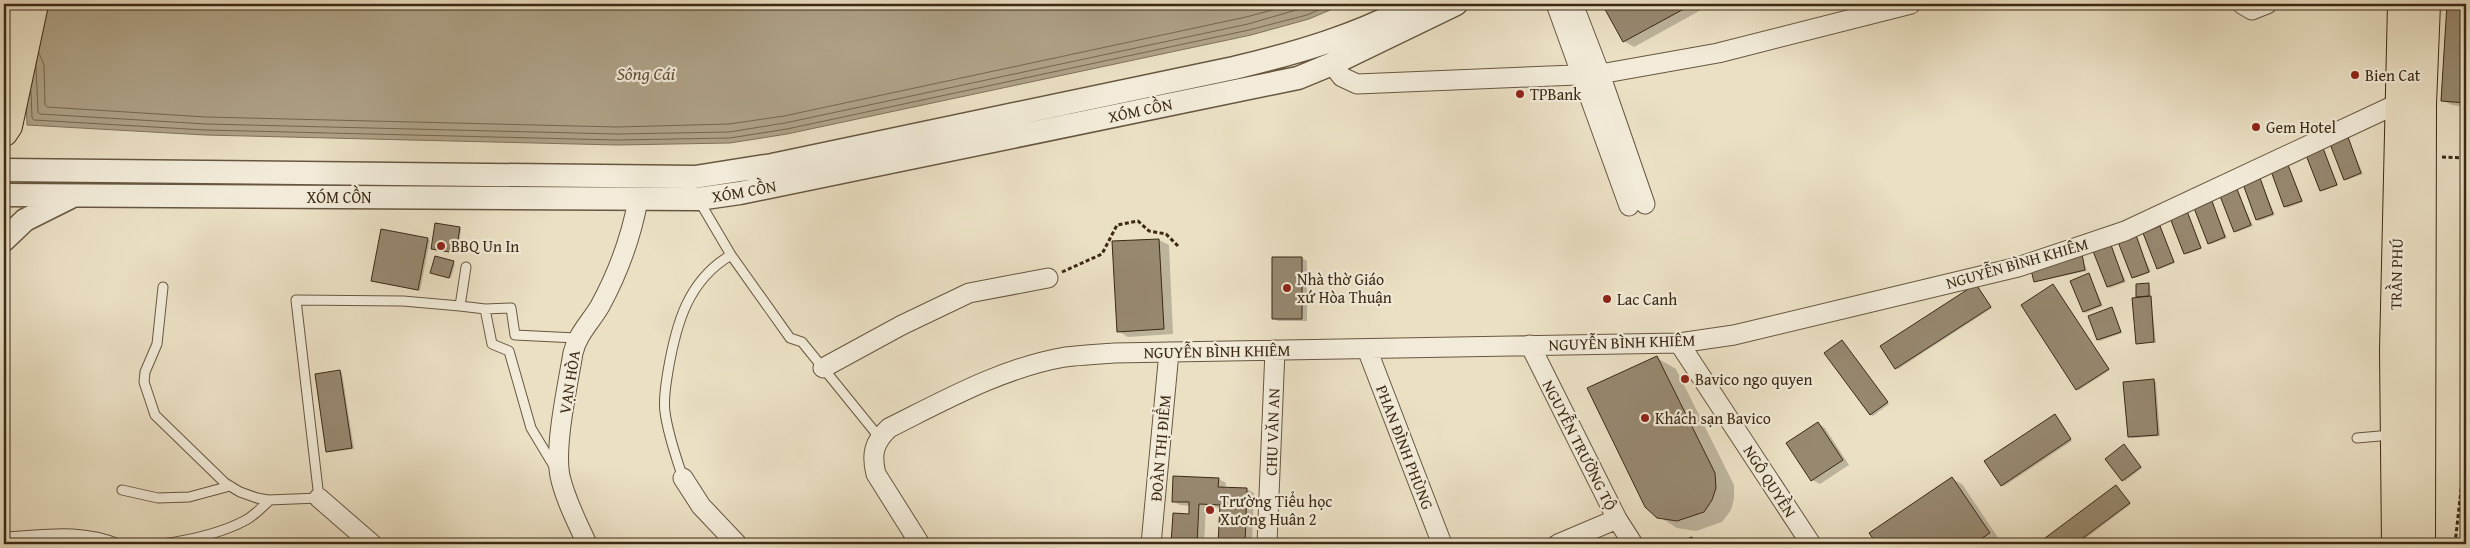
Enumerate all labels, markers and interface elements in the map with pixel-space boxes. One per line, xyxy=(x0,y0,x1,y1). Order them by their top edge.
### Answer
water label: Sông Cái xyxy=(617,60,676,87)
place label: Bien Cat xyxy=(2365,63,2421,87)
marker: Bien Cat xyxy=(2349,69,2361,81)
place label: TPBank xyxy=(1530,82,1582,106)
marker: TPBank xyxy=(1514,88,1526,100)
street label: XÓM CỒN xyxy=(1105,90,1175,129)
place label: Gem Hotel xyxy=(2266,115,2336,139)
marker: Gem Hotel xyxy=(2250,121,2262,133)
street label: XÓM CỒN xyxy=(710,172,779,208)
street label: XÓM CỒN xyxy=(306,184,372,209)
street label: NGUYỄN BÌNH KHIÊM xyxy=(1943,231,2091,295)
place label: BBQ Un In xyxy=(451,234,519,258)
street label: TRẦN PHÚ xyxy=(2382,238,2409,310)
marker: BBQ Un In xyxy=(435,240,447,252)
place label: Nhà thờ Giáo xứ Hòa Thuận xyxy=(1297,267,1392,309)
marker: Nhà thờ Giáo xứ Hòa Thuận xyxy=(1281,282,1293,294)
place label: Lac Canh xyxy=(1617,287,1677,311)
marker: Lac Canh xyxy=(1601,293,1613,305)
street label: NGUYỄN BÌNH KHIÊM xyxy=(1548,327,1696,357)
street label: NGUYỄN BÌNH KHIÊM xyxy=(1143,338,1291,364)
street label: VẠN HÒA xyxy=(552,348,586,416)
place label: Bavico ngo quyen xyxy=(1695,367,1813,391)
marker: Bavico ngo quyen xyxy=(1679,373,1691,385)
street label: NGUYỄN TRƯỜNG TỘ xyxy=(1537,376,1623,515)
street label: PHAN ĐÌNH PHÙNG xyxy=(1370,381,1440,513)
street label: CHU VĂN AN xyxy=(1258,387,1286,476)
street label: ĐOÀN THỊ ĐIỂM xyxy=(1143,394,1177,502)
place label: Khách sạn Bavico xyxy=(1655,406,1771,430)
marker: Khách sạn Bavico xyxy=(1639,412,1651,424)
street label: NGÔ QUYỀN xyxy=(1738,440,1803,522)
place label: Trường Tiểu học Xương Huân 2 xyxy=(1220,489,1332,531)
marker: Trường Tiểu học Xương Huân 2 xyxy=(1204,504,1216,516)

